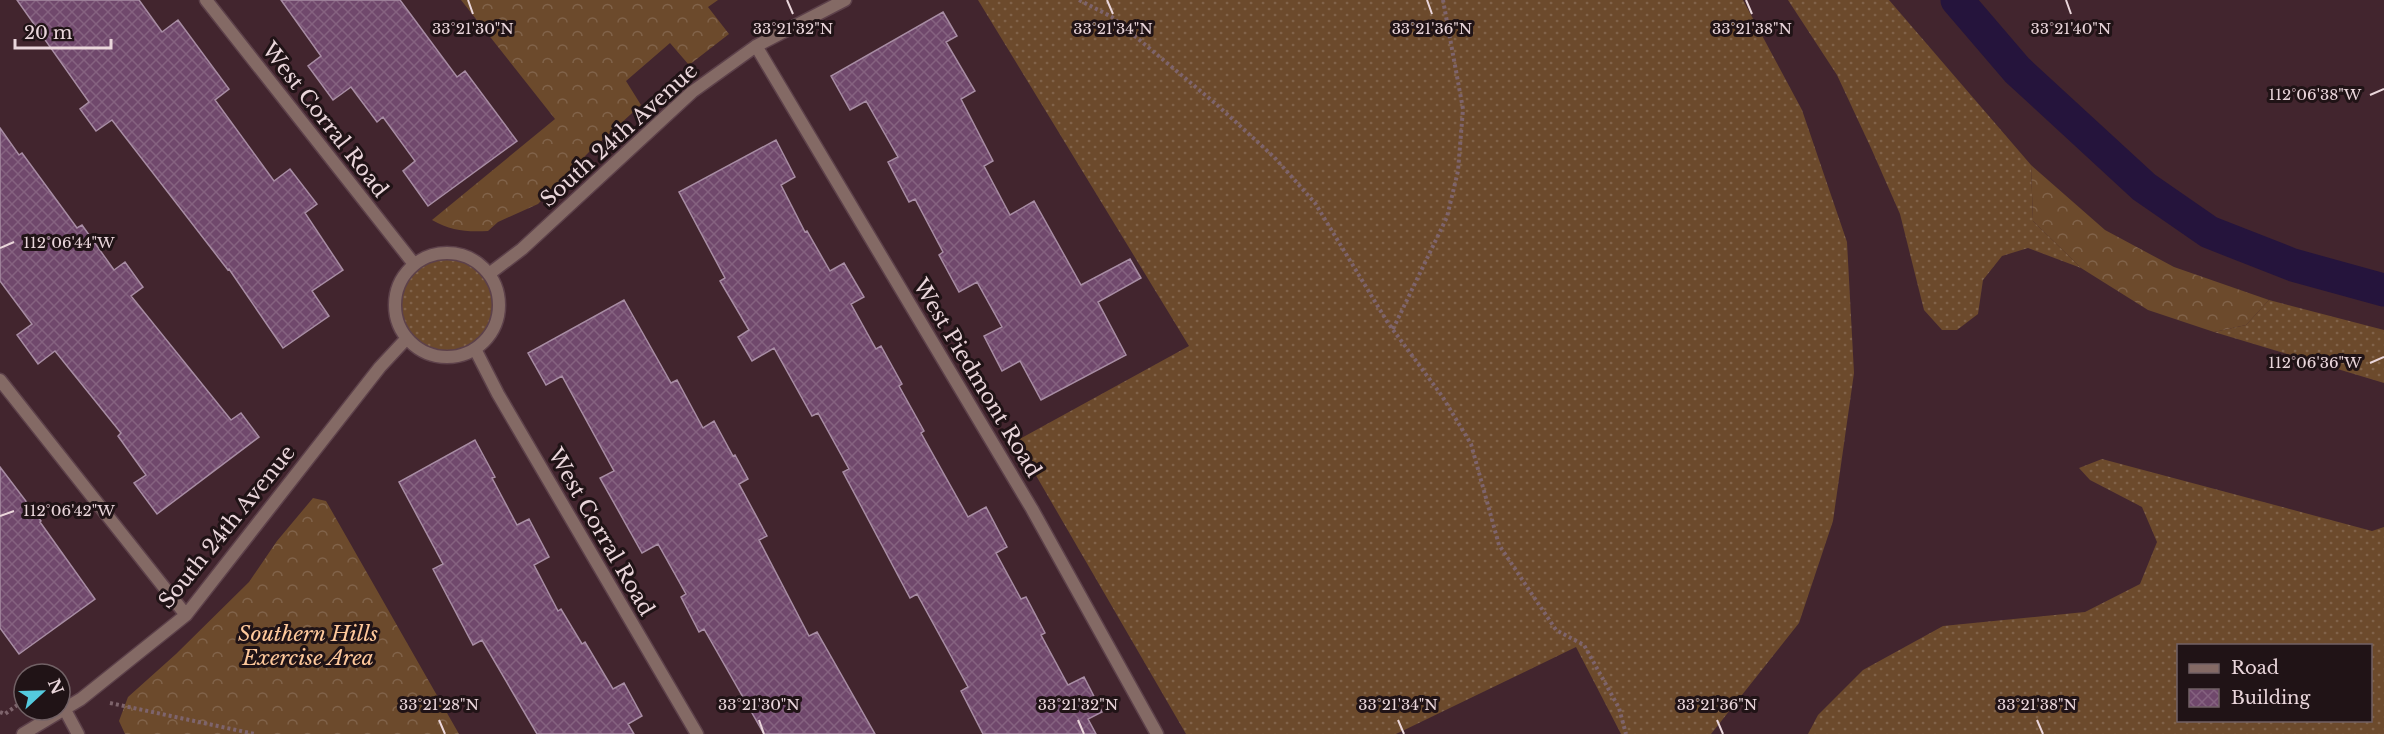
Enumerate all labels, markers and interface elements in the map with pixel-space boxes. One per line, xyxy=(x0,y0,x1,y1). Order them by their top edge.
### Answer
scale bar xyxy=(15,12,111,50)
text: 33°21'30"N xyxy=(432,19,514,38)
text: 33°21'32"N xyxy=(753,19,833,38)
text: 33°21'34"N xyxy=(1073,19,1153,38)
text: 33°21'36"N xyxy=(1392,19,1472,38)
text: 33°21'38"N xyxy=(1712,19,1792,38)
text: 33°21'40"N xyxy=(2031,19,2111,38)
text: 20 m xyxy=(24,22,72,44)
street label: West Corral Road xyxy=(256,37,394,203)
street label: South 24th Avenue xyxy=(535,58,703,212)
text: 112°06'38"W xyxy=(2269,85,2362,104)
text: 112°06'44"W xyxy=(23,233,115,252)
street label: West Piedmont Road xyxy=(907,273,1047,482)
text: 112°06'36"W xyxy=(2268,353,2362,372)
street label: South 24th Avenue xyxy=(153,440,301,614)
street label: West Corral Road xyxy=(542,443,660,621)
text: 112°06'42"W xyxy=(23,501,115,520)
park label: Southern Hills Exercise Area xyxy=(238,621,378,671)
legend xyxy=(2177,644,2372,722)
text: Road xyxy=(2231,657,2279,679)
north arrow xyxy=(12,662,72,722)
text: N xyxy=(44,676,68,697)
text: Building xyxy=(2231,687,2310,709)
text: 33°21'28"N xyxy=(399,695,479,714)
text: 33°21'30"N xyxy=(718,695,800,714)
text: 33°21'32"N xyxy=(1038,695,1118,714)
text: 33°21'34"N xyxy=(1358,695,1438,714)
text: 33°21'36"N xyxy=(1677,695,1757,714)
text: 33°21'38"N xyxy=(1997,695,2077,714)

